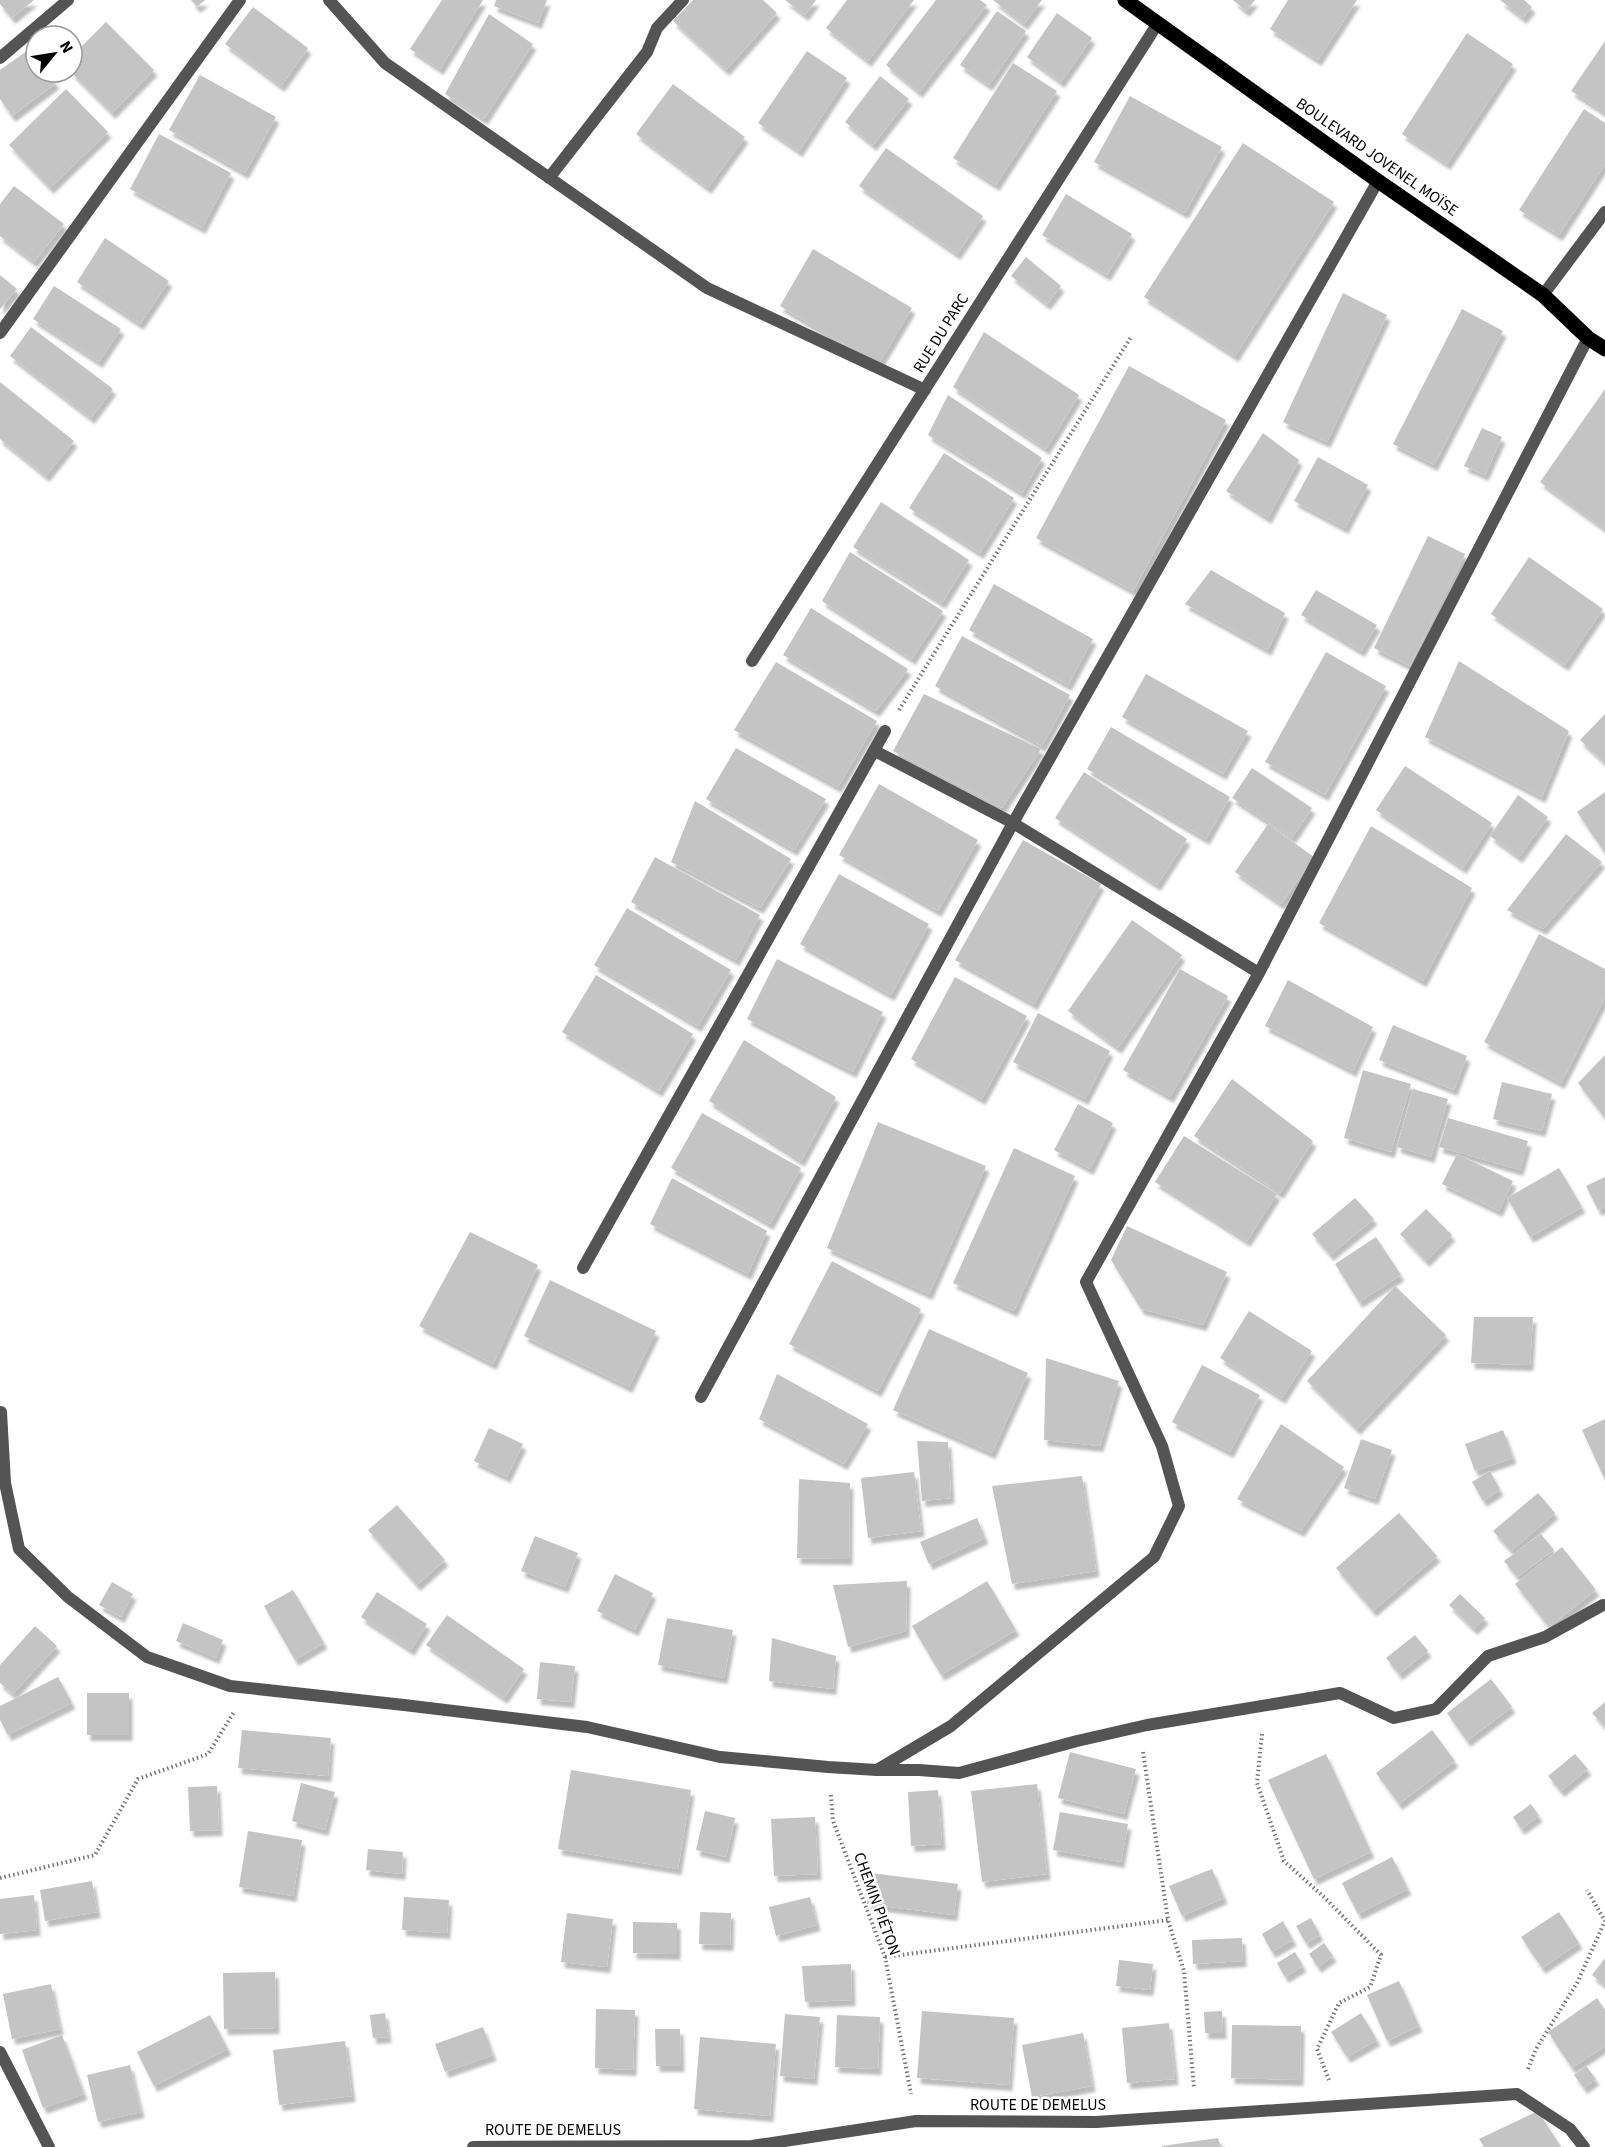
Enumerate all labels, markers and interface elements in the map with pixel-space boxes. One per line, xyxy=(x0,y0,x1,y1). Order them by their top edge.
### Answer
north arrow xyxy=(24,24,84,84)
text: N xyxy=(54,37,78,57)
street label: BOULEVARD JOVENEL MOÏSE xyxy=(1291,93,1463,221)
street label: RUE DU PARC xyxy=(908,289,974,377)
street label: CHEMIN PIÉTON xyxy=(848,1849,906,1959)
street label: ROUTE DE DEMELUS xyxy=(970,2094,1106,2116)
street label: ROUTE DE DEMELUS xyxy=(485,2119,621,2141)

